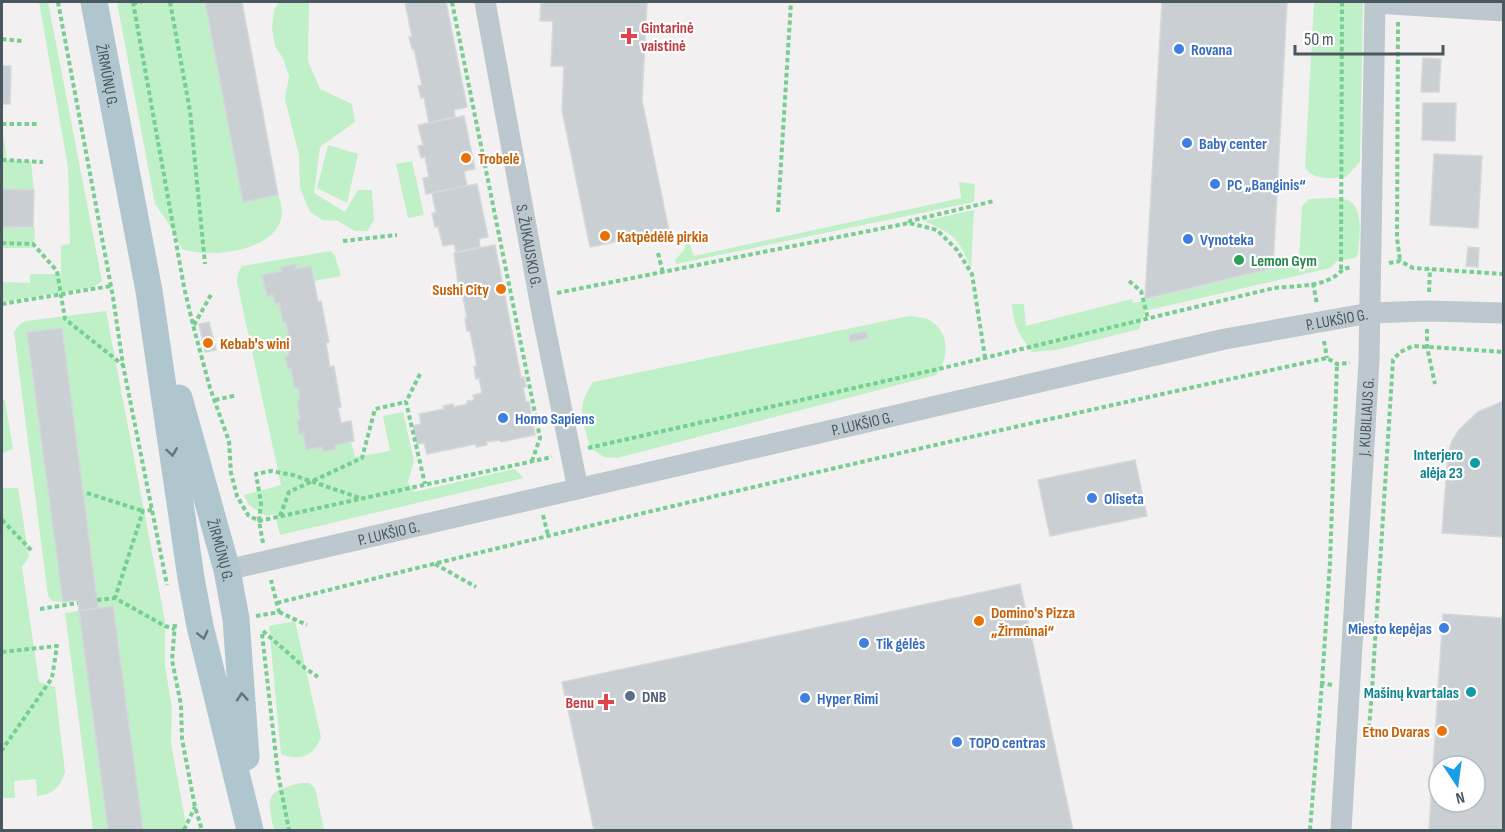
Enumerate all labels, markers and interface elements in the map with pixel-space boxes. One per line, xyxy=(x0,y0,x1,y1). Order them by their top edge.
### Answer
scale bar xyxy=(1295,18,1444,56)
place label: Gintarinė vaistinė xyxy=(641,19,694,56)
marker: Gintarinė vaistinė xyxy=(622,29,636,43)
text: 50 m xyxy=(1304,29,1334,50)
place label: Rovana xyxy=(1191,41,1232,60)
marker: Rovana xyxy=(1172,42,1186,56)
street label: ŽIRMŪNŲ G. xyxy=(91,43,122,109)
place label: Baby center xyxy=(1199,135,1267,154)
marker: Baby center xyxy=(1180,136,1194,150)
place label: Trobelė xyxy=(478,150,520,169)
marker: Trobelė xyxy=(459,151,473,165)
place label: PC „Banginis“ xyxy=(1227,176,1306,195)
marker: PC „Banginis“ xyxy=(1208,177,1222,191)
street label: S. ŽUKAUSKO G. xyxy=(511,203,545,289)
place label: Katpėdėlė pirkia xyxy=(617,228,708,247)
marker: Katpėdėlė pirkia xyxy=(598,229,612,243)
place label: Vynoteka xyxy=(1200,231,1254,250)
marker: Vynoteka xyxy=(1181,232,1195,246)
place label: Lemon Gym xyxy=(1251,252,1317,271)
marker: Lemon Gym xyxy=(1232,253,1246,267)
place label: Sushi City xyxy=(432,281,489,300)
marker: Sushi City xyxy=(494,282,508,296)
street label: P. LUKŠIO G. xyxy=(1305,306,1370,335)
place label: Kebab's wini xyxy=(220,335,290,354)
marker: Kebab's wini xyxy=(201,336,215,350)
street label: J. KUBILIAUS G. xyxy=(1355,377,1379,458)
street label: P. LUKŠIO G. xyxy=(830,408,895,441)
place label: Homo Sapiens xyxy=(515,410,595,429)
marker: Homo Sapiens xyxy=(496,411,510,425)
place label: Interjero alėja 23 xyxy=(1413,446,1463,483)
one-way arrow xyxy=(166,448,178,457)
marker: Interjero alėja 23 xyxy=(1468,456,1482,470)
place label: Oliseta xyxy=(1104,490,1144,509)
marker: Oliseta xyxy=(1085,491,1099,505)
street label: ŽIRMŪNŲ G. xyxy=(202,517,237,583)
street label: P. LUKŠIO G. xyxy=(356,518,422,550)
place label: Domino's Pizza „Žirmūnai“ xyxy=(991,604,1075,641)
marker: Domino's Pizza „Žirmūnai“ xyxy=(972,614,986,628)
place label: Miesto kepėjas xyxy=(1348,620,1432,639)
marker: Miesto kepėjas xyxy=(1437,621,1451,635)
one-way arrow xyxy=(195,630,208,640)
place label: Tik gėlės xyxy=(876,635,925,654)
marker: Tik gėlės xyxy=(857,636,871,650)
place label: Mašinų kvartalas xyxy=(1364,684,1459,703)
marker: Mašinų kvartalas xyxy=(1464,685,1478,699)
place label: DNB xyxy=(642,688,667,707)
marker: DNB xyxy=(623,689,637,703)
place label: Hyper Rimi xyxy=(817,690,878,709)
marker: Hyper Rimi xyxy=(798,691,812,705)
one-way arrow xyxy=(236,692,249,701)
place label: Benu xyxy=(565,694,594,713)
marker: Benu xyxy=(599,695,613,709)
place label: Etno Dvaras xyxy=(1362,723,1430,742)
marker: Etno Dvaras xyxy=(1435,724,1449,738)
place label: TOPO centras xyxy=(969,734,1046,753)
marker: TOPO centras xyxy=(950,735,964,749)
north arrow xyxy=(1427,754,1487,814)
text: N xyxy=(1454,787,1466,807)

